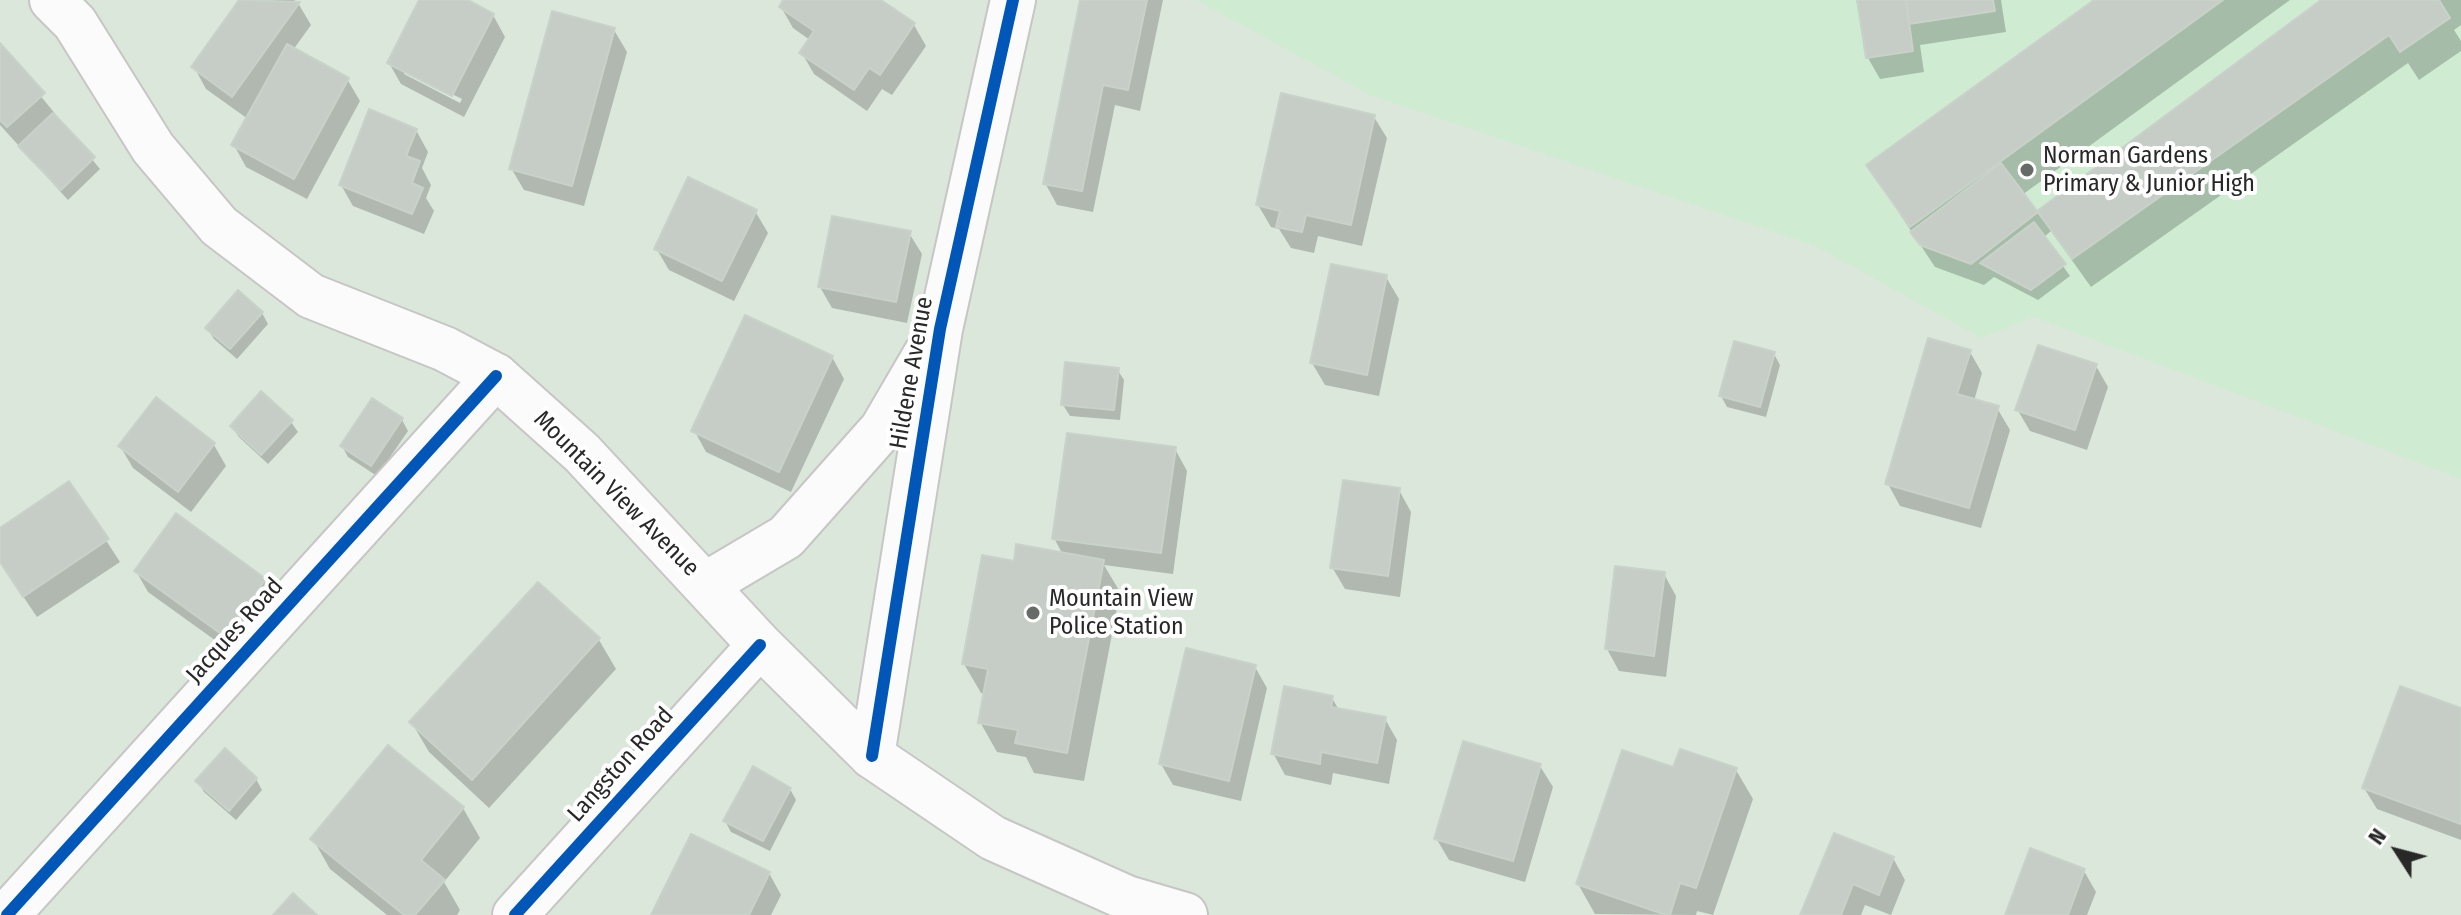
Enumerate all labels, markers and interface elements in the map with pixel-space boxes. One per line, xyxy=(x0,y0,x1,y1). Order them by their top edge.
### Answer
place label: Norman Gardens Primary & Junior High xyxy=(2043,142,2255,198)
marker: Norman Gardens Primary & Junior High xyxy=(2018,161,2036,179)
street label: Hildene Avenue xyxy=(884,295,940,451)
street label: Mountain View Avenue xyxy=(527,405,705,583)
street label: Jacques Road xyxy=(180,573,290,689)
place label: Mountain View Police Station xyxy=(1049,585,1194,641)
marker: Mountain View Police Station xyxy=(1024,604,1042,622)
street label: Langston Road xyxy=(562,702,680,828)
north arrow xyxy=(2357,811,2437,891)
text: N xyxy=(2362,823,2392,850)

